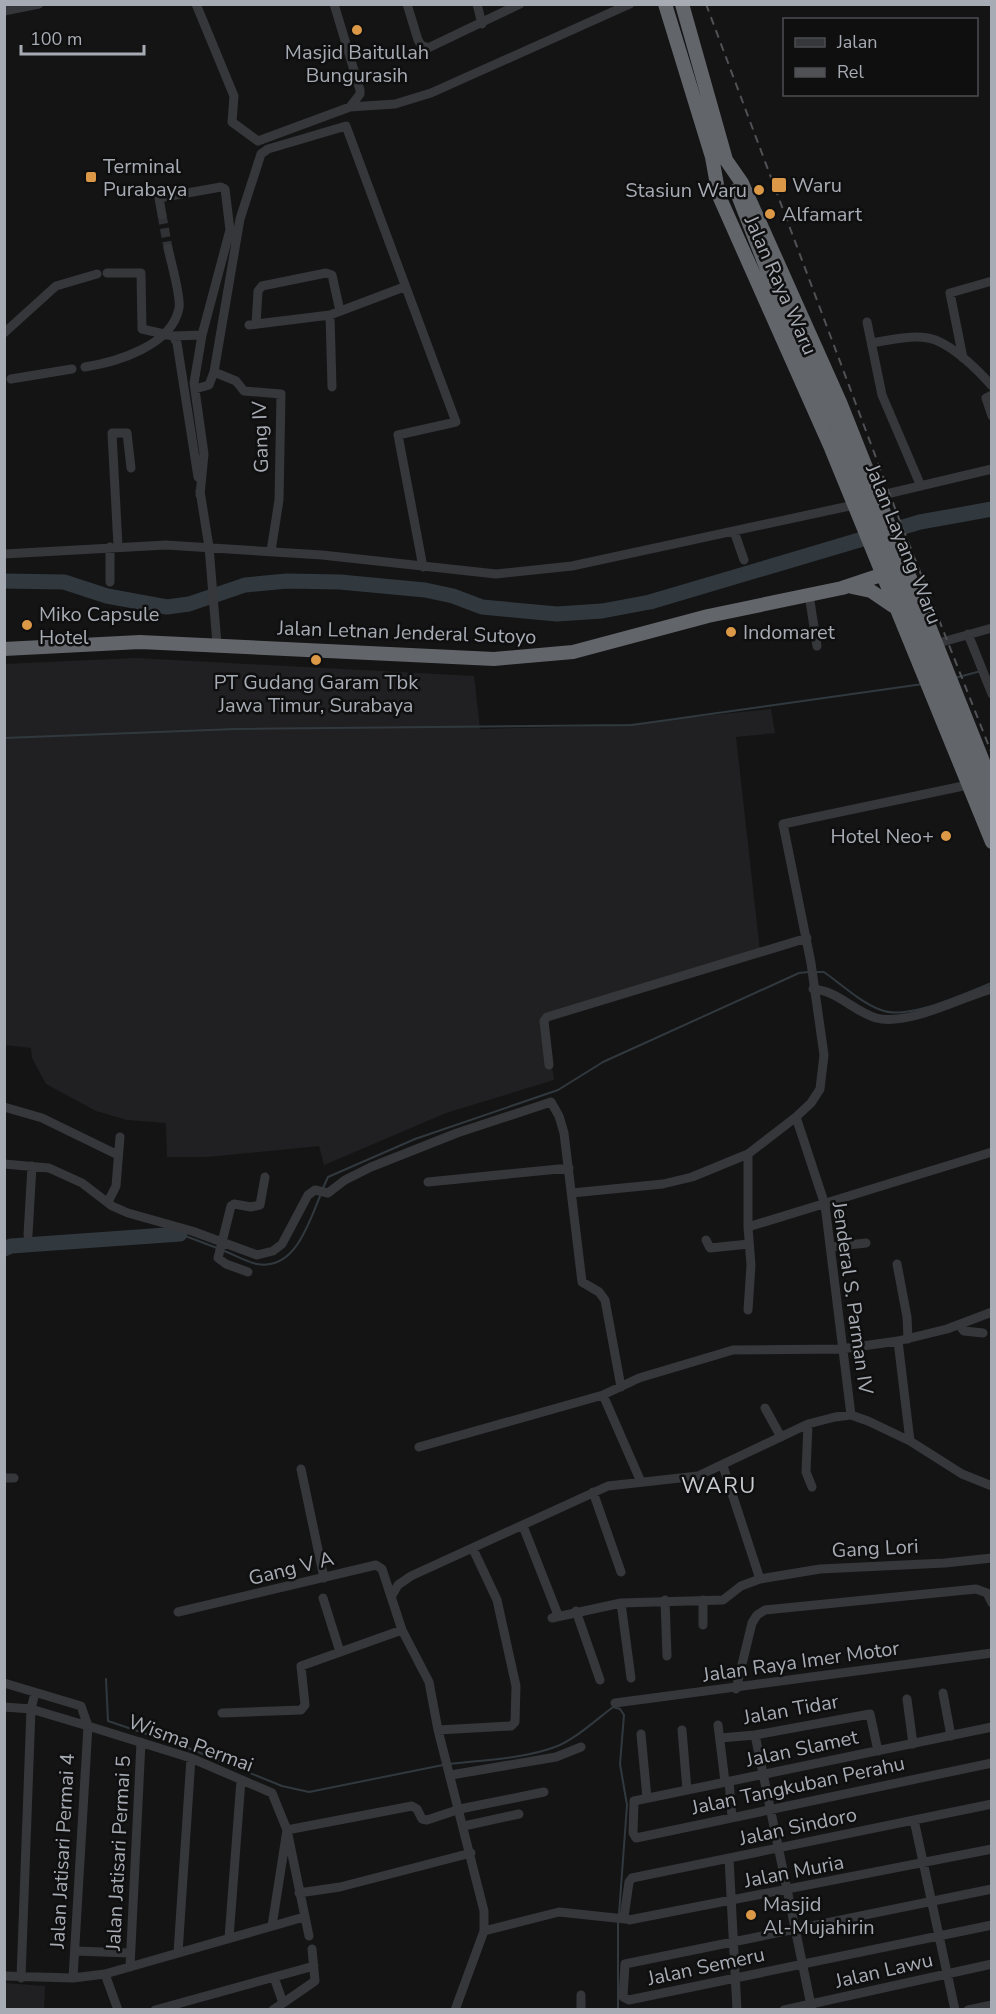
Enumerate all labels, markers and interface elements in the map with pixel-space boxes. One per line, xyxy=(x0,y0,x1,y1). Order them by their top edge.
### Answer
scale bar xyxy=(21,18,144,56)
legend xyxy=(783,18,978,96)
marker: Masjid Baitullah Bungurasih xyxy=(350,23,364,37)
text: 100 m xyxy=(30,27,82,51)
text: Jalan xyxy=(836,30,877,54)
place label: Masjid Baitullah Bungurasih xyxy=(285,39,429,89)
text: Rel xyxy=(837,60,864,84)
place label: Terminal Purabaya xyxy=(103,153,187,203)
marker: Terminal Purabaya xyxy=(84,170,98,184)
place label: Waru xyxy=(792,172,842,199)
marker: Waru xyxy=(770,176,788,194)
place label: Stasiun Waru xyxy=(625,177,747,204)
marker: Stasiun Waru xyxy=(752,183,766,197)
place label: Alfamart xyxy=(782,201,863,228)
marker: Alfamart xyxy=(763,207,777,221)
street label: Jalan Raya Waru xyxy=(737,210,823,359)
street label: Gang IV xyxy=(246,400,275,474)
street label: Jalan Layang Waru xyxy=(859,459,948,628)
place label: Miko Capsule Hotel xyxy=(39,601,159,651)
street label: Jalan Letnan Jenderal Sutoyo xyxy=(276,614,537,651)
marker: Miko Capsule Hotel xyxy=(20,618,34,632)
place label: Indomaret xyxy=(743,619,836,646)
marker: Indomaret xyxy=(724,625,738,639)
marker: PT Gudang Garam Tbk Jawa Timur, Surabaya xyxy=(309,653,323,667)
place label: PT Gudang Garam Tbk Jawa Timur, Surabaya xyxy=(214,669,419,719)
place label: Hotel Neo+ xyxy=(831,823,934,850)
marker: Hotel Neo+ xyxy=(939,829,953,843)
street label: Jenderal S. Parman IV xyxy=(825,1199,879,1396)
district label: WARU xyxy=(681,1471,757,1501)
street label: Gang Lori xyxy=(831,1533,919,1564)
street label: Gang V A xyxy=(246,1545,337,1592)
street label: Jalan Raya Imer Motor xyxy=(700,1634,901,1689)
street label: Jalan Tidar xyxy=(740,1688,841,1731)
street label: Wisma Permai xyxy=(124,1708,257,1779)
street label: Jalan Slamet xyxy=(743,1723,861,1774)
street label: Jalan Tangkuban Perahu xyxy=(688,1750,907,1821)
street label: Jalan Jatisari Permai 4 xyxy=(44,1753,81,1950)
street label: Jalan Jatisari Permai 5 xyxy=(100,1755,137,1952)
street label: Jalan Sindoro xyxy=(736,1801,859,1852)
street label: Jalan Muria xyxy=(741,1849,846,1895)
place label: Masjid Al-Mujahirin xyxy=(763,1891,875,1941)
marker: Masjid Al-Mujahirin xyxy=(744,1908,758,1922)
street label: Jalan Semeru xyxy=(644,1941,767,1992)
street label: Jalan Lawu xyxy=(832,1946,936,1995)

